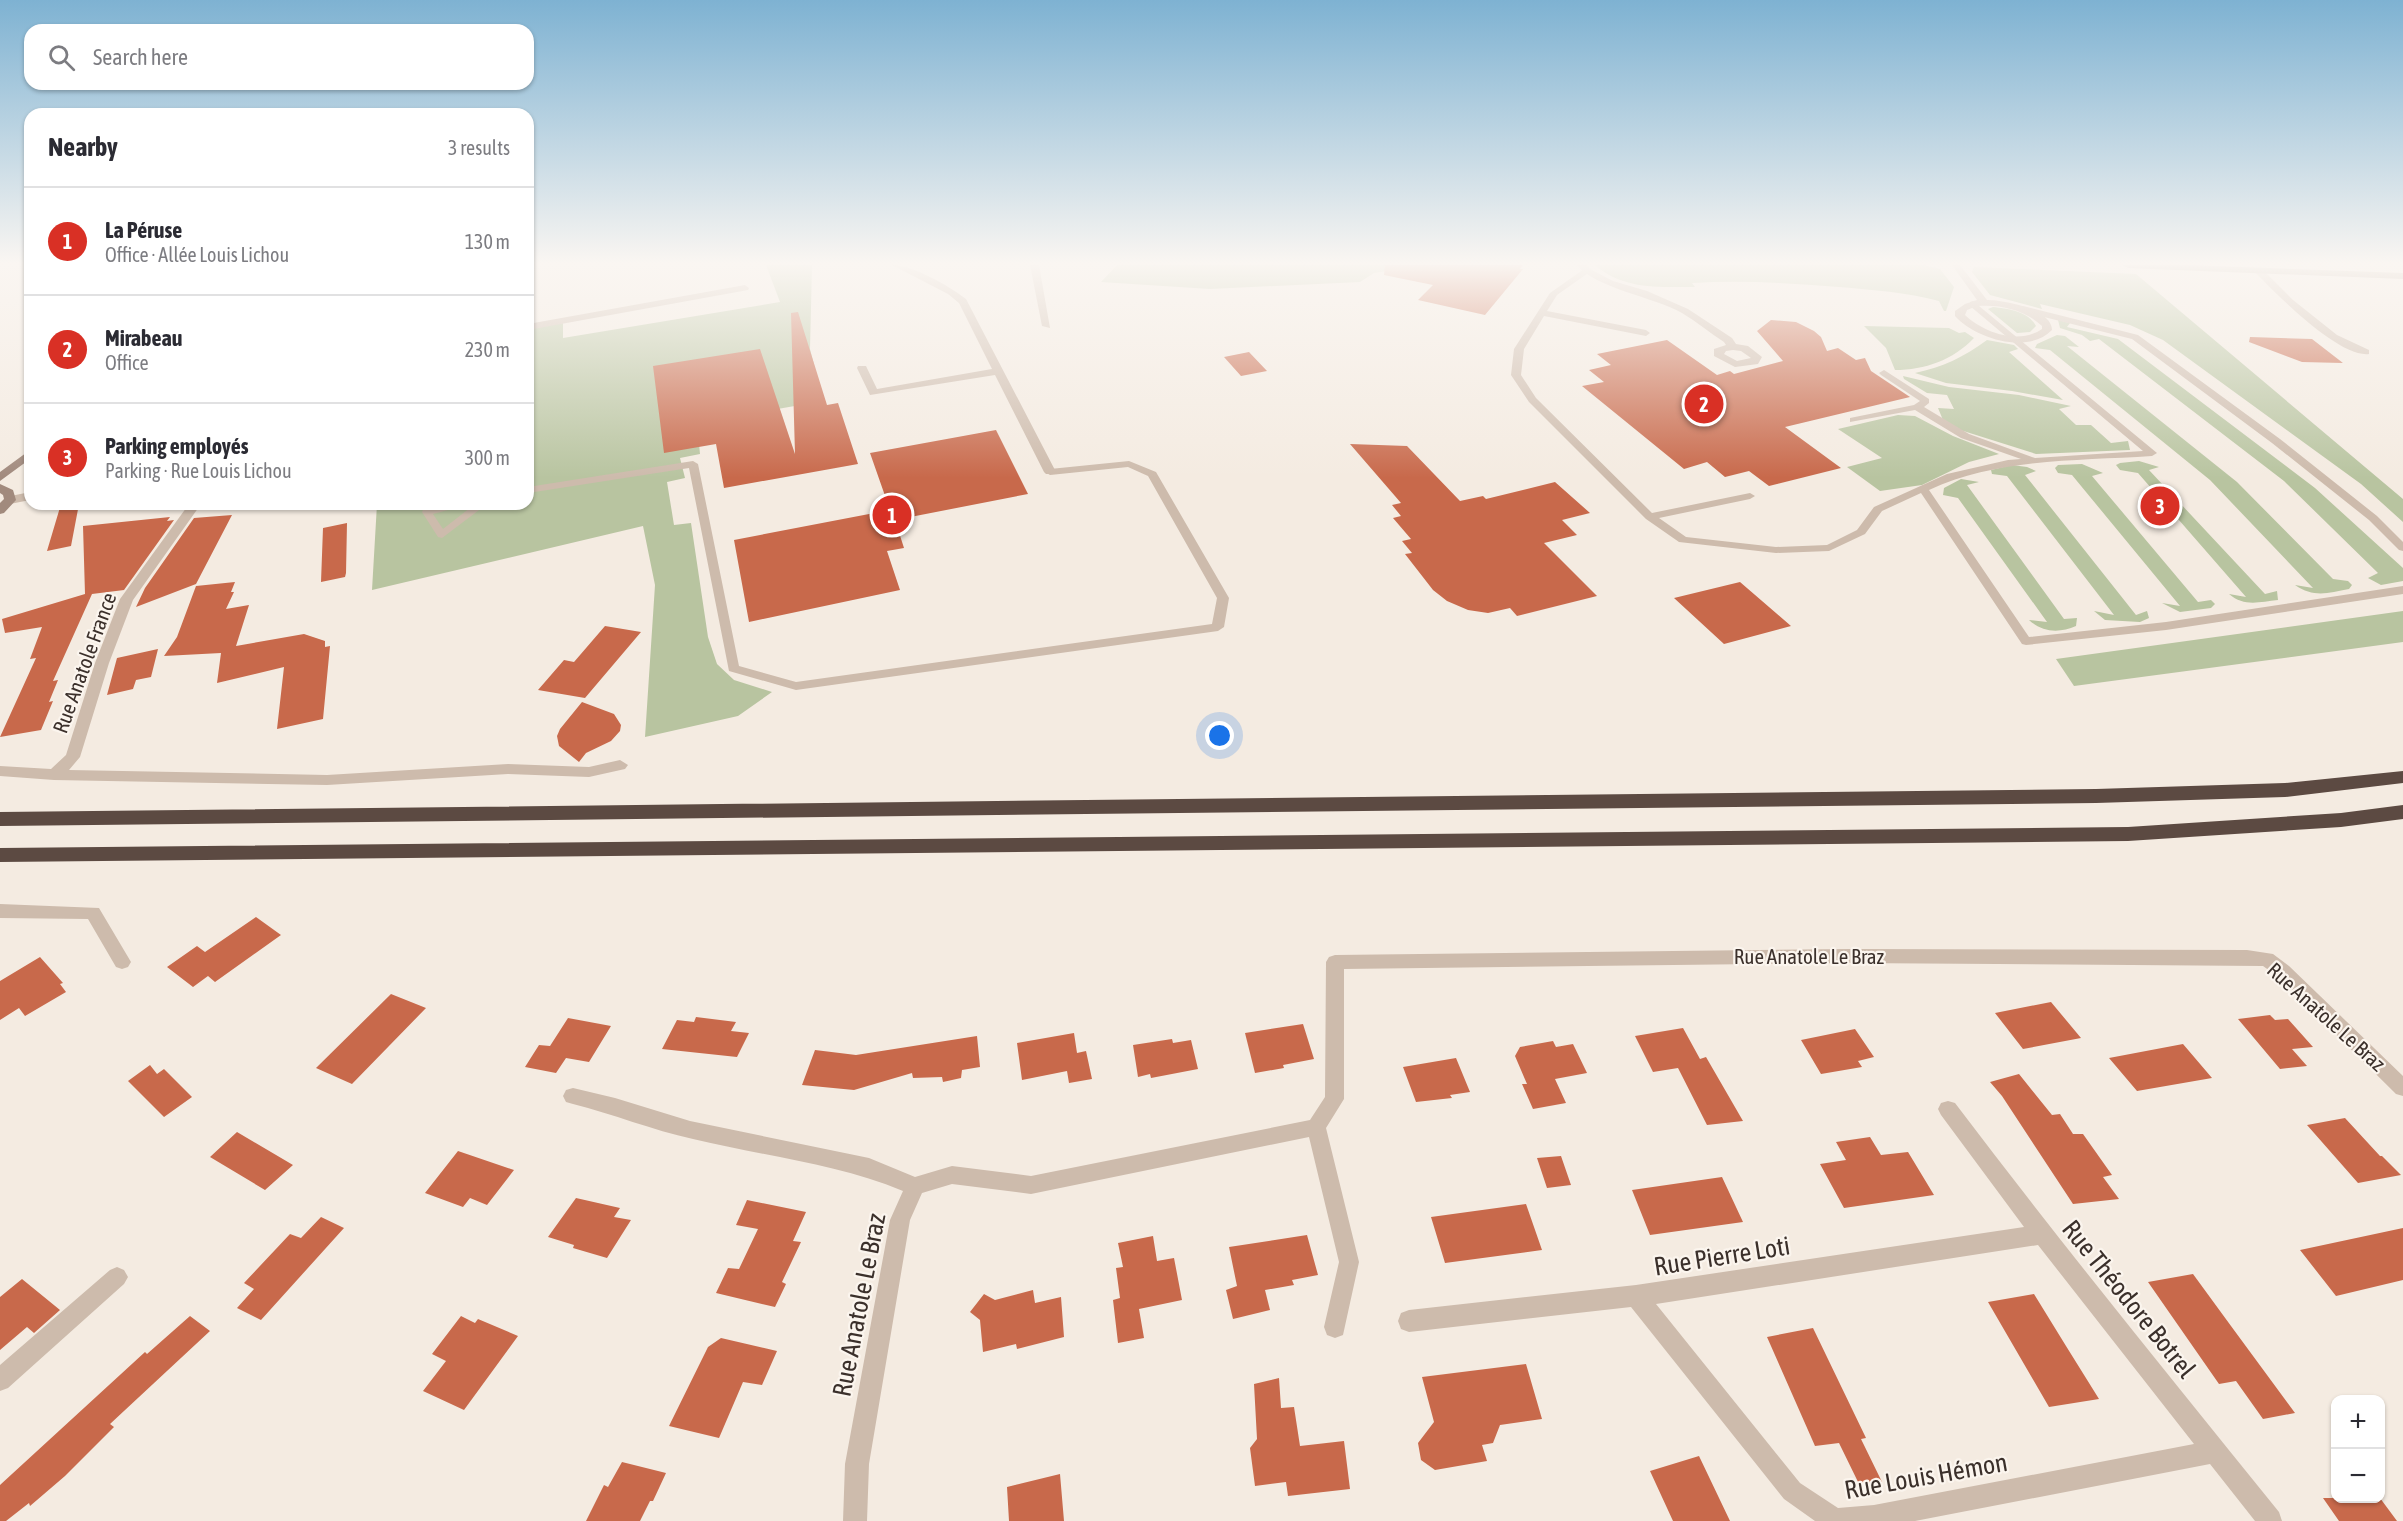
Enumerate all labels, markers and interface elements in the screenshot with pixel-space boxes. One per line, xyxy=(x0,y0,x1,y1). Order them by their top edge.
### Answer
search box xyxy=(24,24,534,90)
icon: search xyxy=(45,41,78,74)
text: Search here xyxy=(93,44,188,70)
text: Nearby xyxy=(48,132,118,162)
text: 3 results xyxy=(448,136,510,159)
text: La Péruse xyxy=(105,217,182,243)
text: 1 xyxy=(63,230,72,253)
text: 130 m xyxy=(465,230,510,253)
text: Office · Allée Louis Lichou xyxy=(105,243,289,266)
text: Mirabeau xyxy=(105,325,182,351)
text: 2 xyxy=(63,338,72,361)
text: 230 m xyxy=(465,338,510,361)
text: Office xyxy=(105,351,149,374)
pin: 2 xyxy=(1684,382,1724,426)
text: Parking employés xyxy=(105,433,248,459)
text: 3 xyxy=(63,446,72,469)
text: 300 m xyxy=(465,446,510,469)
text: Parking · Rue Louis Lichou xyxy=(105,459,292,482)
pin: 3 xyxy=(2140,484,2180,528)
pin: 1 xyxy=(872,492,912,538)
street label: Rue Anatole France xyxy=(48,589,121,736)
your location xyxy=(1205,721,1234,750)
street label: Rue Anatole Le Braz xyxy=(1734,944,1885,968)
street label: Rue Anatole Le Braz xyxy=(2263,957,2391,1076)
street label: Rue Anatole Le Braz xyxy=(827,1211,891,1399)
street label: Rue Théodore Botrel xyxy=(2056,1214,2202,1384)
street label: Rue Pierre Loti xyxy=(1652,1230,1792,1282)
map controls xyxy=(2331,1395,2385,1503)
button: + xyxy=(2331,1395,2385,1449)
street label: Rue Louis Hémon xyxy=(1842,1447,2010,1505)
button: − xyxy=(2331,1449,2385,1503)

